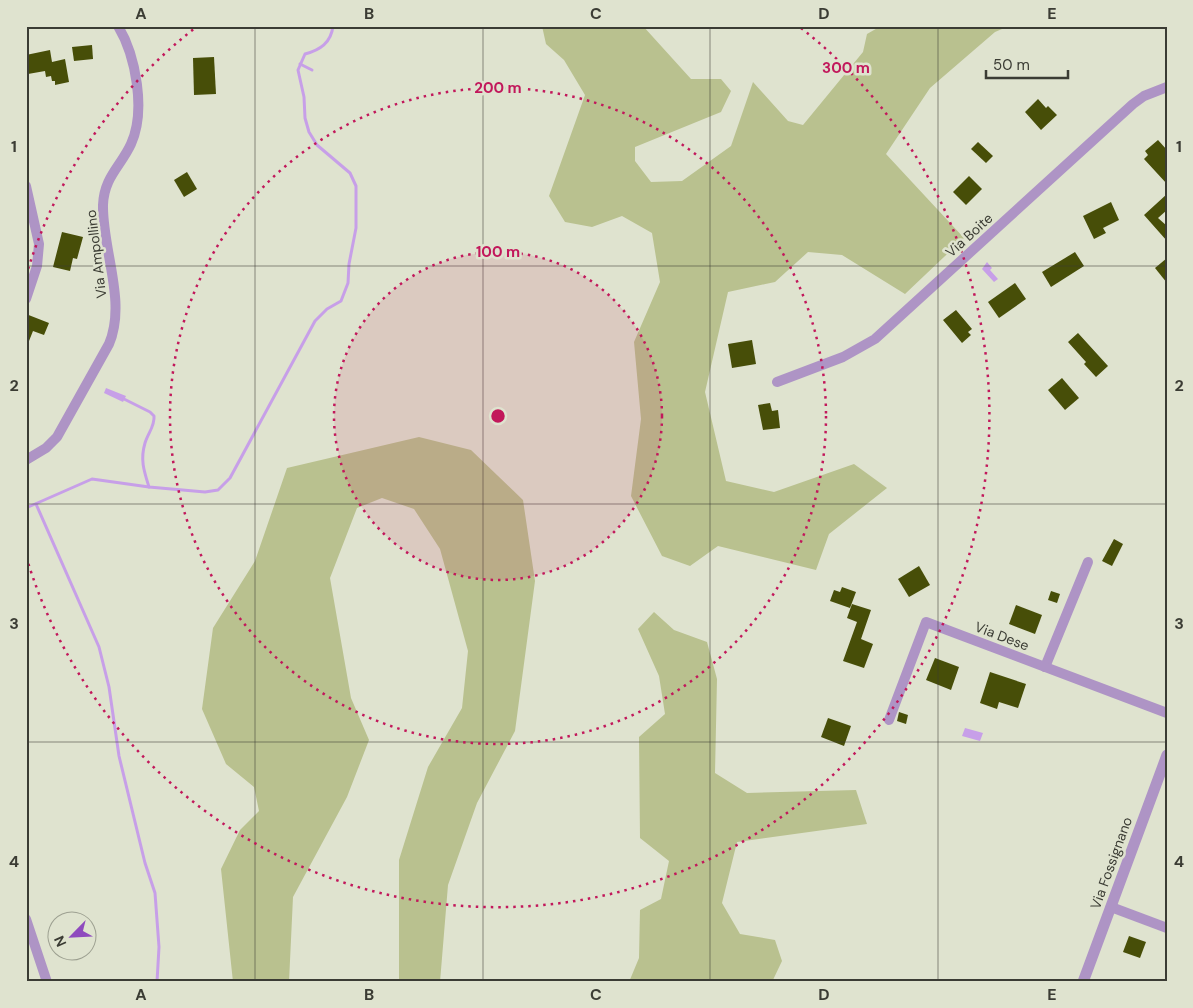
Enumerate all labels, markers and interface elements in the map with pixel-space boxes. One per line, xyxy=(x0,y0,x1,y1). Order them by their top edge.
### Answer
text: A xyxy=(135,3,147,24)
text: B xyxy=(364,3,374,24)
text: C xyxy=(590,3,602,24)
text: D xyxy=(818,3,830,24)
text: E xyxy=(1047,3,1057,24)
scale bar xyxy=(986,48,1068,80)
text: 50 m xyxy=(993,55,1030,75)
text: 300 m xyxy=(822,58,870,78)
text: 200 m xyxy=(474,78,522,98)
text: 1 xyxy=(11,136,17,157)
text: 1 xyxy=(1176,136,1182,157)
street label: Via Ampollino xyxy=(82,209,110,299)
street label: Via Boite xyxy=(942,209,996,261)
text: 100 m xyxy=(476,242,520,262)
text: 2 xyxy=(9,375,19,396)
text: 2 xyxy=(1174,375,1184,396)
centre of rings xyxy=(489,407,507,425)
text: 3 xyxy=(9,613,19,634)
text: 3 xyxy=(1174,613,1184,634)
street label: Via Dese xyxy=(972,617,1032,655)
street label: Via Fossignano xyxy=(1086,814,1136,912)
text: 4 xyxy=(9,851,19,872)
text: 4 xyxy=(1174,851,1184,872)
north arrow xyxy=(48,910,98,960)
text: N xyxy=(50,933,70,950)
text: A xyxy=(135,984,147,1005)
text: B xyxy=(364,984,374,1005)
text: C xyxy=(590,984,602,1005)
text: D xyxy=(818,984,830,1005)
text: E xyxy=(1047,984,1057,1005)

